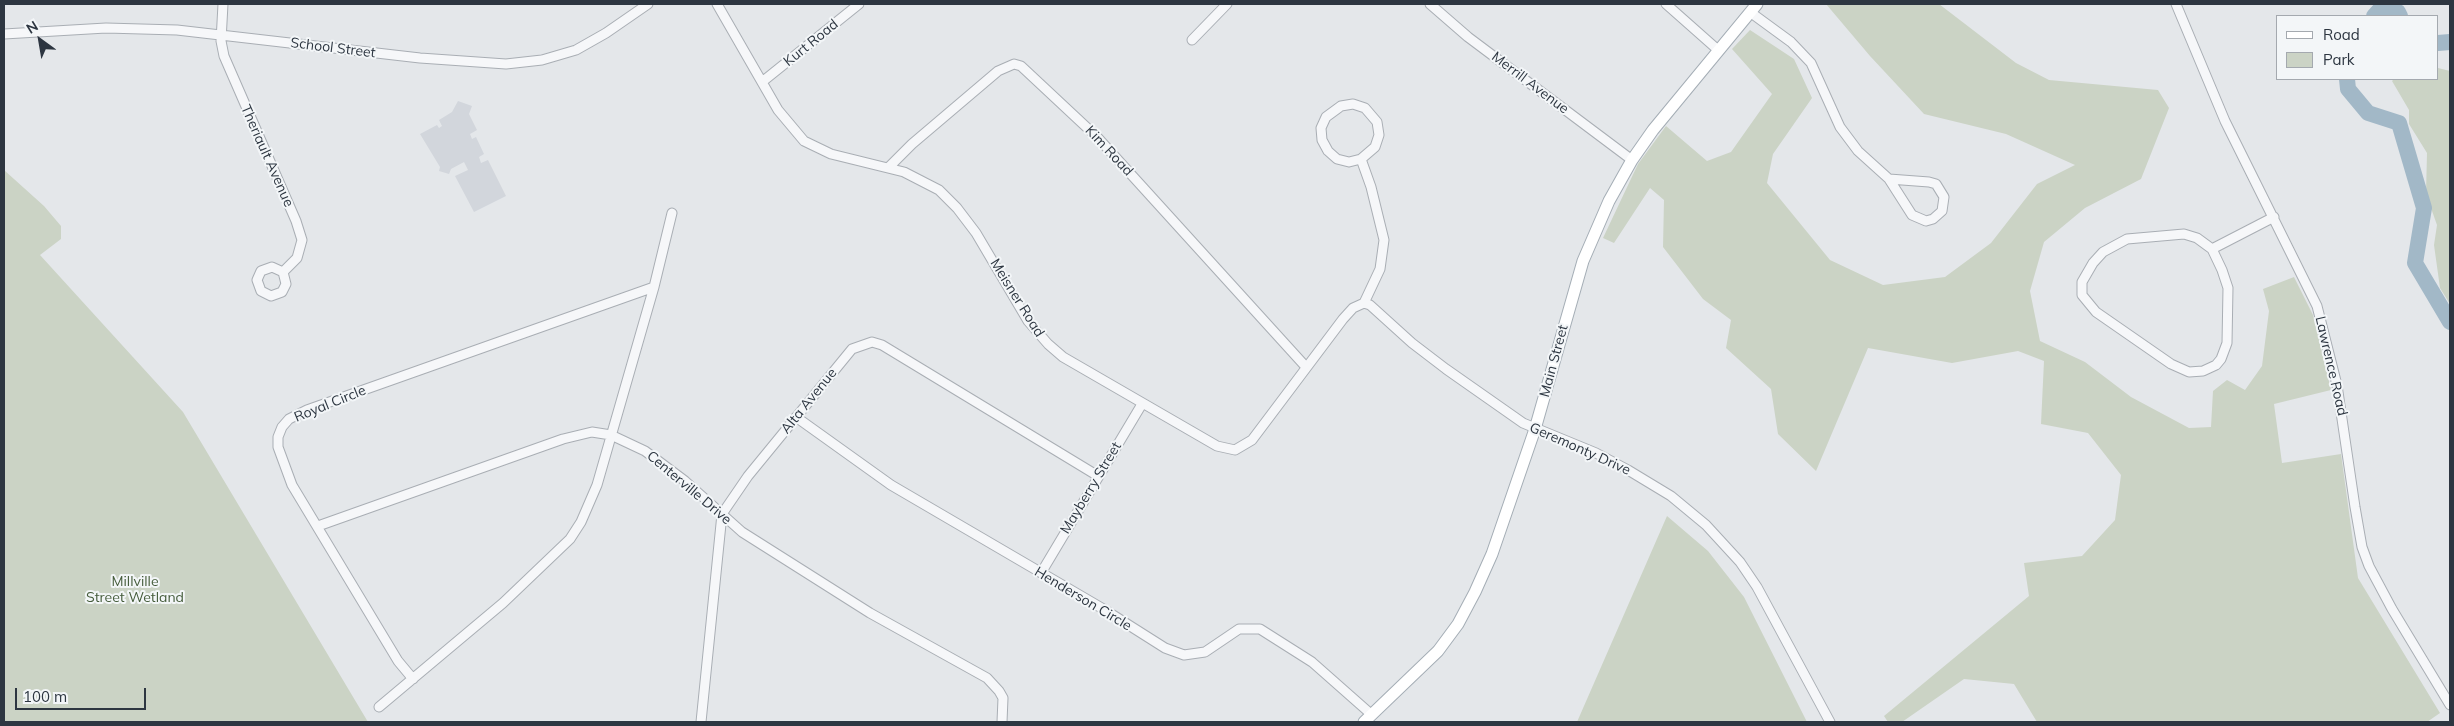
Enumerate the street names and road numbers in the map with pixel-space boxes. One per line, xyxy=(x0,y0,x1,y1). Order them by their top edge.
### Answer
street label: Kurt Road xyxy=(780,16,842,70)
street label: School Street xyxy=(290,34,376,62)
street label: Merrill Avenue xyxy=(1488,49,1572,117)
street label: Theriault Avenue xyxy=(237,102,297,210)
street label: Kim Road xyxy=(1082,122,1136,180)
street label: Meisner Road xyxy=(986,256,1048,340)
street label: Lawrence Road xyxy=(2311,315,2351,417)
street label: Main Street xyxy=(1536,323,1572,399)
street label: Alta Avenue xyxy=(778,365,840,437)
street label: Royal Circle xyxy=(292,382,368,426)
street label: Geremonty Drive xyxy=(1527,419,1633,479)
street label: Mayberry Street xyxy=(1057,439,1125,537)
street label: Centerville Drive xyxy=(643,448,735,528)
street label: Henderson Circle xyxy=(1031,563,1135,635)

